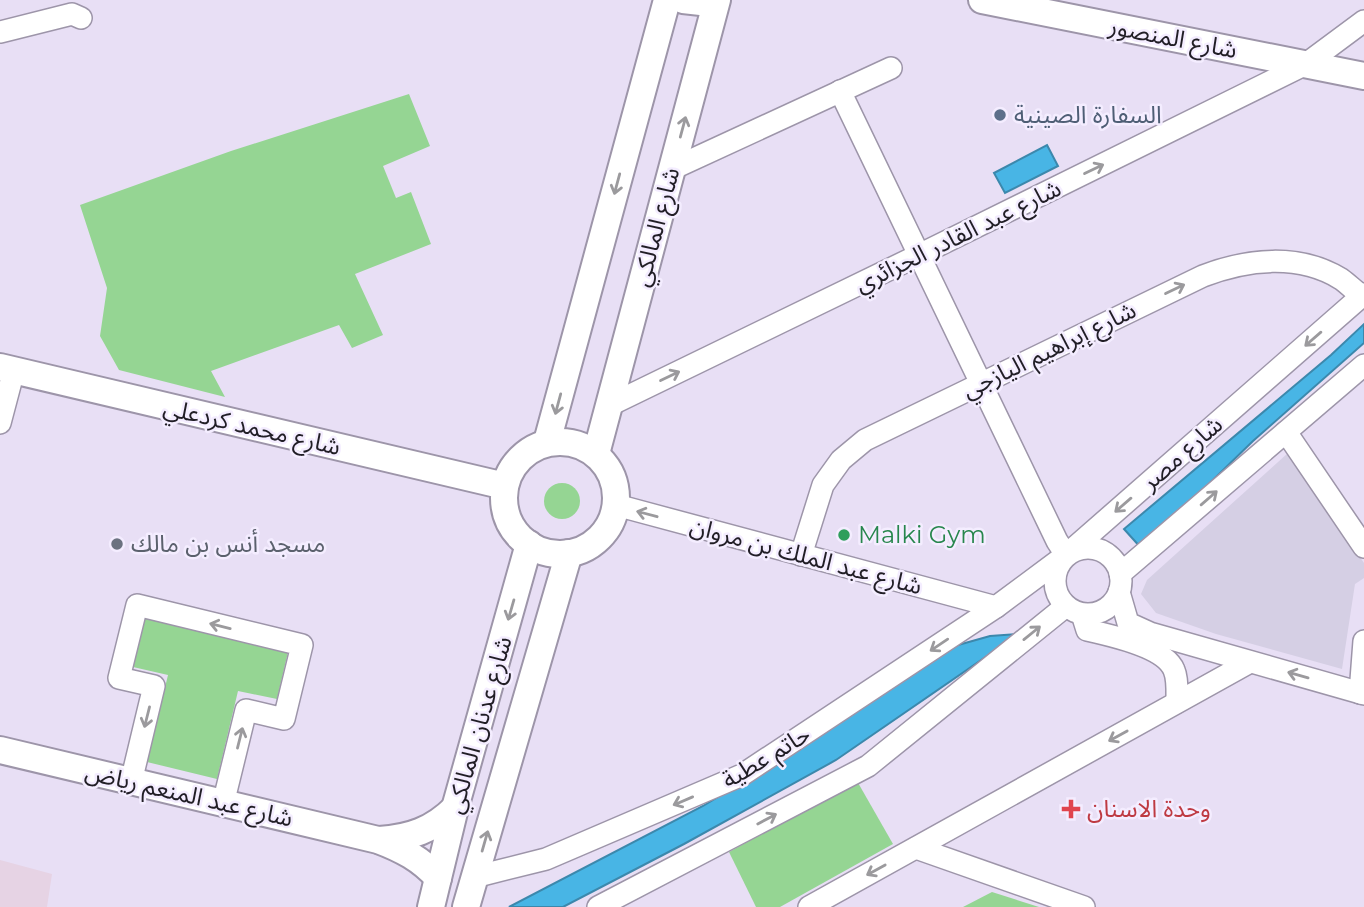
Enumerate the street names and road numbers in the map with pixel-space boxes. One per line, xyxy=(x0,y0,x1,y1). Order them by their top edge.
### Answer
street label: شارع المنصور xyxy=(1105,11,1240,67)
street label: شارع المالكي xyxy=(626,164,690,291)
street label: شارع عبد القادر الجزائري xyxy=(850,173,1068,302)
street label: شارع إبراهيم اليازجي xyxy=(957,295,1142,408)
street label: شارع محمد كردعلي xyxy=(160,392,344,465)
street label: شارع مصر xyxy=(1134,410,1230,499)
street label: شارع عبد الملك بن مروان xyxy=(686,511,925,603)
street label: شارع عدنان المالكي xyxy=(439,633,522,818)
street label: حاتم عطية xyxy=(716,719,817,797)
street label: شارع عبد المنعم رياض xyxy=(82,756,296,835)

